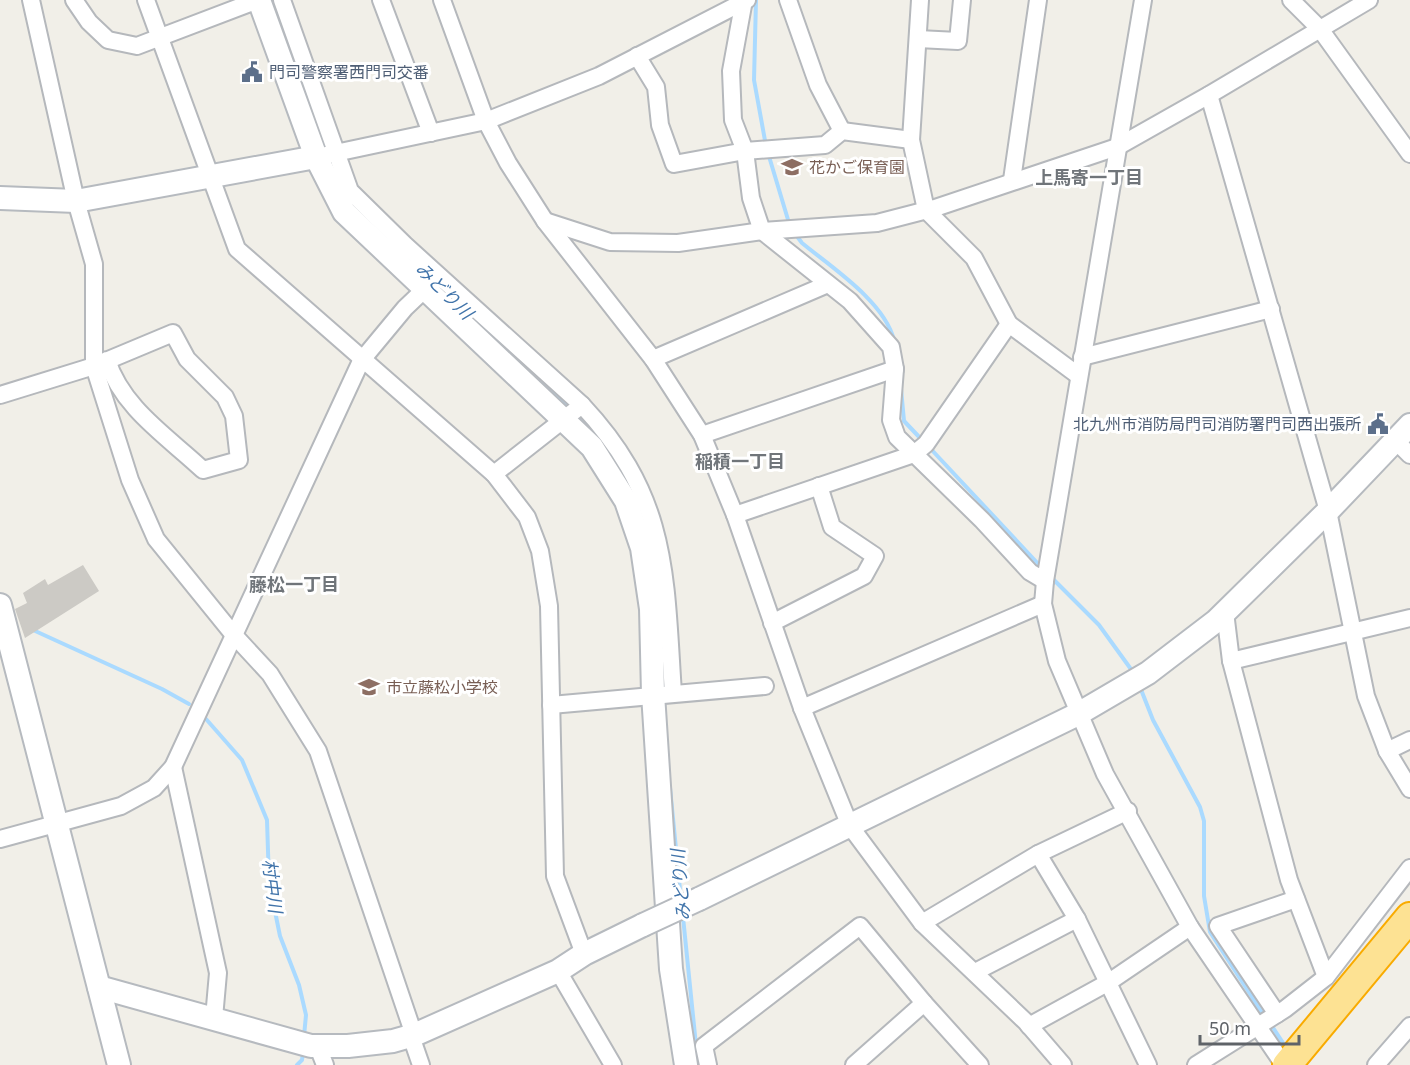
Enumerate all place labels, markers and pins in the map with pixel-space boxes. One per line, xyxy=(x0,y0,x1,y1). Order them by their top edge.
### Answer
public building icon: 門司警察署西門司交番 xyxy=(240,60,264,84)
place label: 門司警察署西門司交番 xyxy=(269,61,429,83)
school or university icon: 花かご保育園 xyxy=(780,155,804,179)
place label: 花かご保育園 xyxy=(809,156,905,178)
public building icon: 北九州市消防局門司消防署門司西出張所 xyxy=(1366,412,1390,436)
place label: 北九州市消防局門司消防署門司西出張所 xyxy=(1073,413,1361,435)
school or university icon: 市立藤松小学校 xyxy=(357,675,381,699)
place label: 市立藤松小学校 xyxy=(386,676,498,698)

